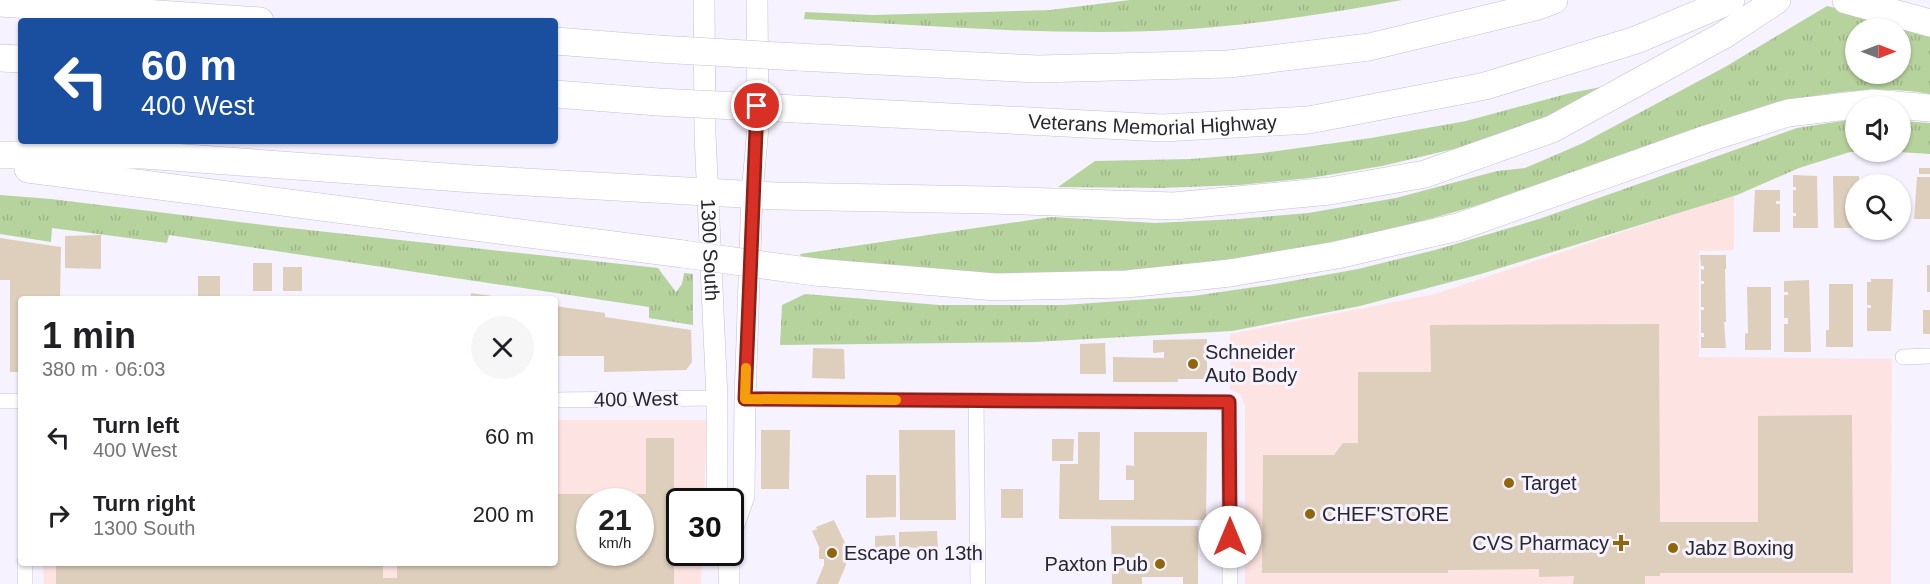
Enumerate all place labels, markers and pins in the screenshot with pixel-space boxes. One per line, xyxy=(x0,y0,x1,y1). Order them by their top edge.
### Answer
pin xyxy=(731,80,782,131)
place label: Schneider Auto Body xyxy=(1205,341,1297,386)
marker: Schneider Auto Body xyxy=(1186,357,1200,371)
place label: Target xyxy=(1521,472,1577,494)
marker: Target xyxy=(1502,476,1516,490)
place label: CHEF'STORE xyxy=(1322,503,1449,525)
marker: CHEF'STORE xyxy=(1303,507,1317,521)
place label: CVS Pharmacy xyxy=(1472,532,1609,554)
marker: CVS Pharmacy xyxy=(1614,536,1628,550)
place label: Jabz Boxing xyxy=(1685,537,1794,559)
marker: Jabz Boxing xyxy=(1666,541,1680,555)
place label: Escape on 13th xyxy=(844,542,983,564)
marker: Escape on 13th xyxy=(825,546,839,560)
place label: Paxton Pub xyxy=(1045,553,1148,575)
marker: Paxton Pub xyxy=(1153,557,1167,571)

